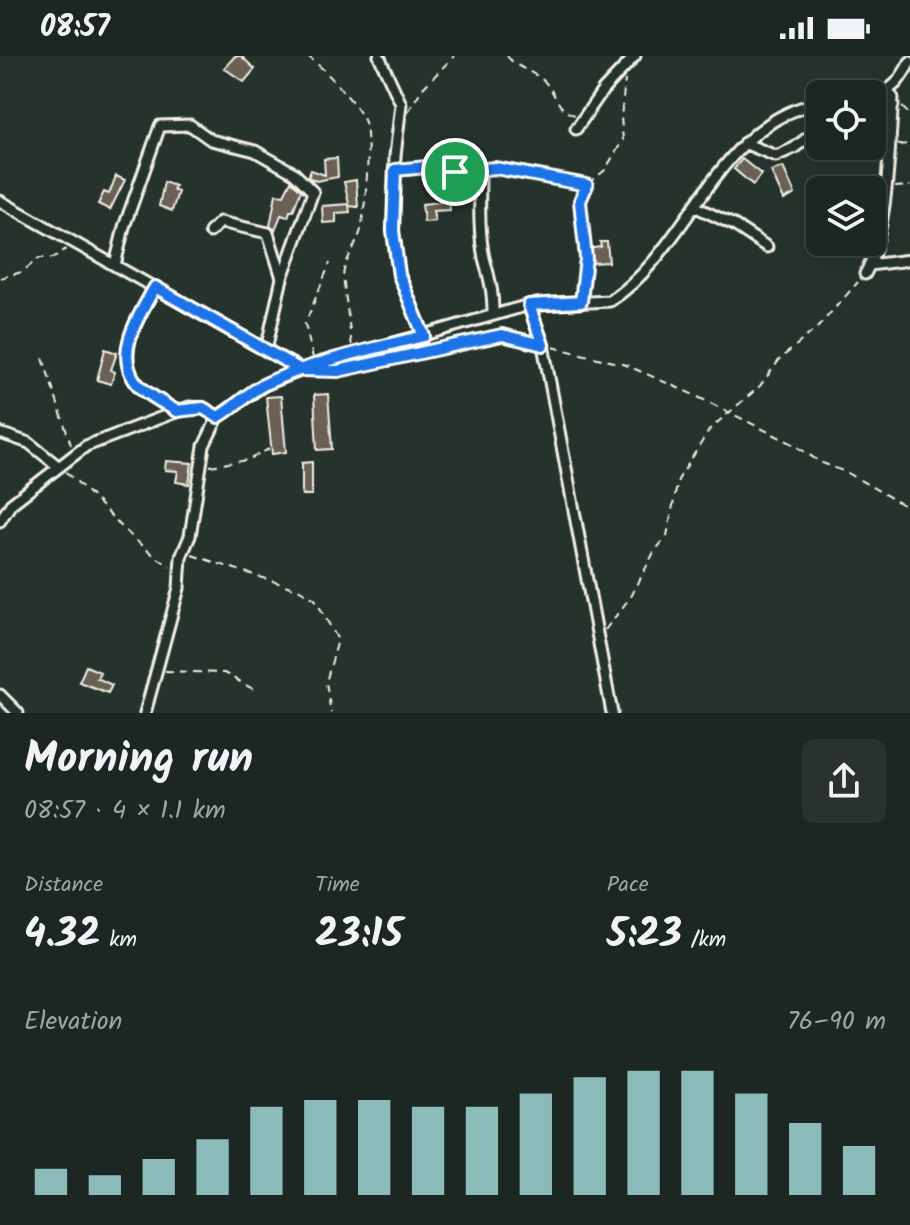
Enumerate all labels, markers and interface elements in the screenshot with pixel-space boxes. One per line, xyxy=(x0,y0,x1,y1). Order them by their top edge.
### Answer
text: 08:57 xyxy=(40,4,110,52)
map controls xyxy=(806,80,886,256)
button: locate xyxy=(806,80,886,160)
pin xyxy=(421,138,489,206)
icon: arrive xyxy=(433,150,477,194)
button: layers xyxy=(806,176,886,256)
text: Morning run xyxy=(24,725,253,795)
button: share xyxy=(802,739,886,823)
text: 08:57 · 4 × 1.1 km xyxy=(24,790,226,832)
text: Distance xyxy=(24,868,103,903)
text: Time xyxy=(315,868,360,903)
text: Pace xyxy=(607,868,649,903)
text: 4.32 xyxy=(24,903,100,967)
text: 23:15 xyxy=(315,903,403,967)
text: 5:23 xyxy=(607,903,682,967)
text: km xyxy=(100,923,137,958)
text: /km xyxy=(682,923,726,958)
text: Elevation xyxy=(24,1001,122,1043)
text: 76–90 m xyxy=(787,1001,886,1043)

